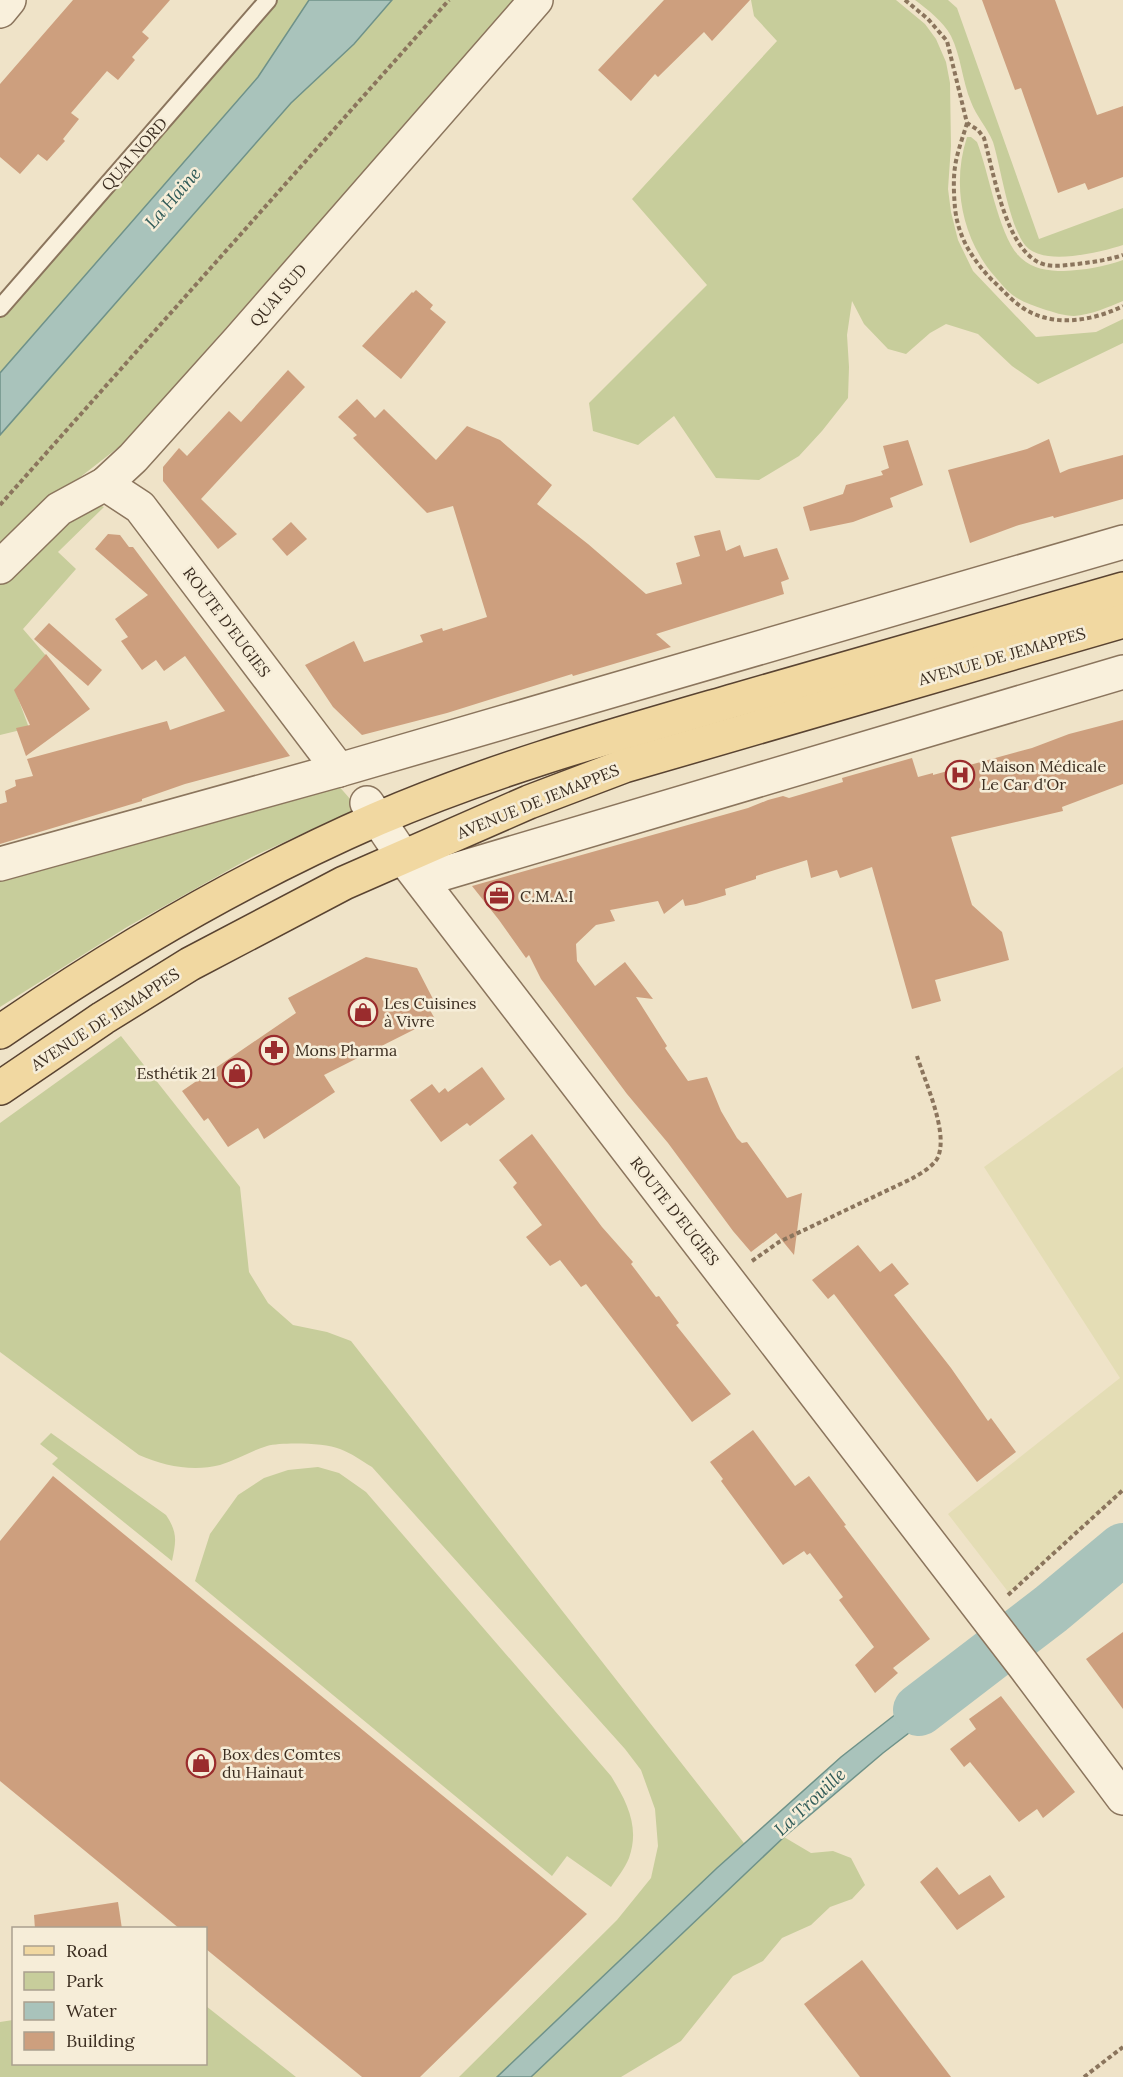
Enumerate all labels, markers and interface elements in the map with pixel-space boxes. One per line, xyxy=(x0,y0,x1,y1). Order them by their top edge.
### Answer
street label: QUAI NORD xyxy=(97,113,171,195)
water label: La Haine xyxy=(140,162,206,233)
street label: QUAI SUD xyxy=(245,259,311,331)
street label: ROUTE D'EUGIES xyxy=(179,563,275,681)
street label: AVENUE DE JEMAPPES xyxy=(915,623,1088,690)
place label: Maison Médicale Le Car d'Or xyxy=(981,756,1106,794)
street label: AVENUE DE JEMAPPES xyxy=(453,759,622,843)
hospital icon: Maison Médicale Le Car d'Or xyxy=(944,759,976,791)
office icon: C.M.A.I xyxy=(483,880,515,912)
place label: C.M.A.I xyxy=(520,886,574,906)
street label: AVENUE DE JEMAPPES xyxy=(26,964,183,1075)
place label: Les Cuisines à Vivre xyxy=(384,993,476,1031)
shop icon: Les Cuisines à Vivre xyxy=(347,996,379,1028)
pharmacy icon: Mons Pharma xyxy=(258,1034,290,1066)
place label: Mons Pharma xyxy=(295,1040,397,1060)
shop icon: Esthétik 21 xyxy=(221,1057,253,1089)
place label: Esthétik 21 xyxy=(136,1063,216,1083)
street label: ROUTE D'EUGIES xyxy=(626,1153,724,1269)
place label: Box des Comtes du Hainaut xyxy=(222,1744,341,1782)
shop icon: Box des Comtes du Hainaut xyxy=(185,1747,217,1779)
water label: La Trouille xyxy=(769,1763,850,1840)
legend xyxy=(12,1927,207,2065)
text: Road xyxy=(66,1939,108,1962)
text: Park xyxy=(66,1969,104,1992)
text: Water xyxy=(66,1999,117,2022)
text: Building xyxy=(66,2029,136,2052)

